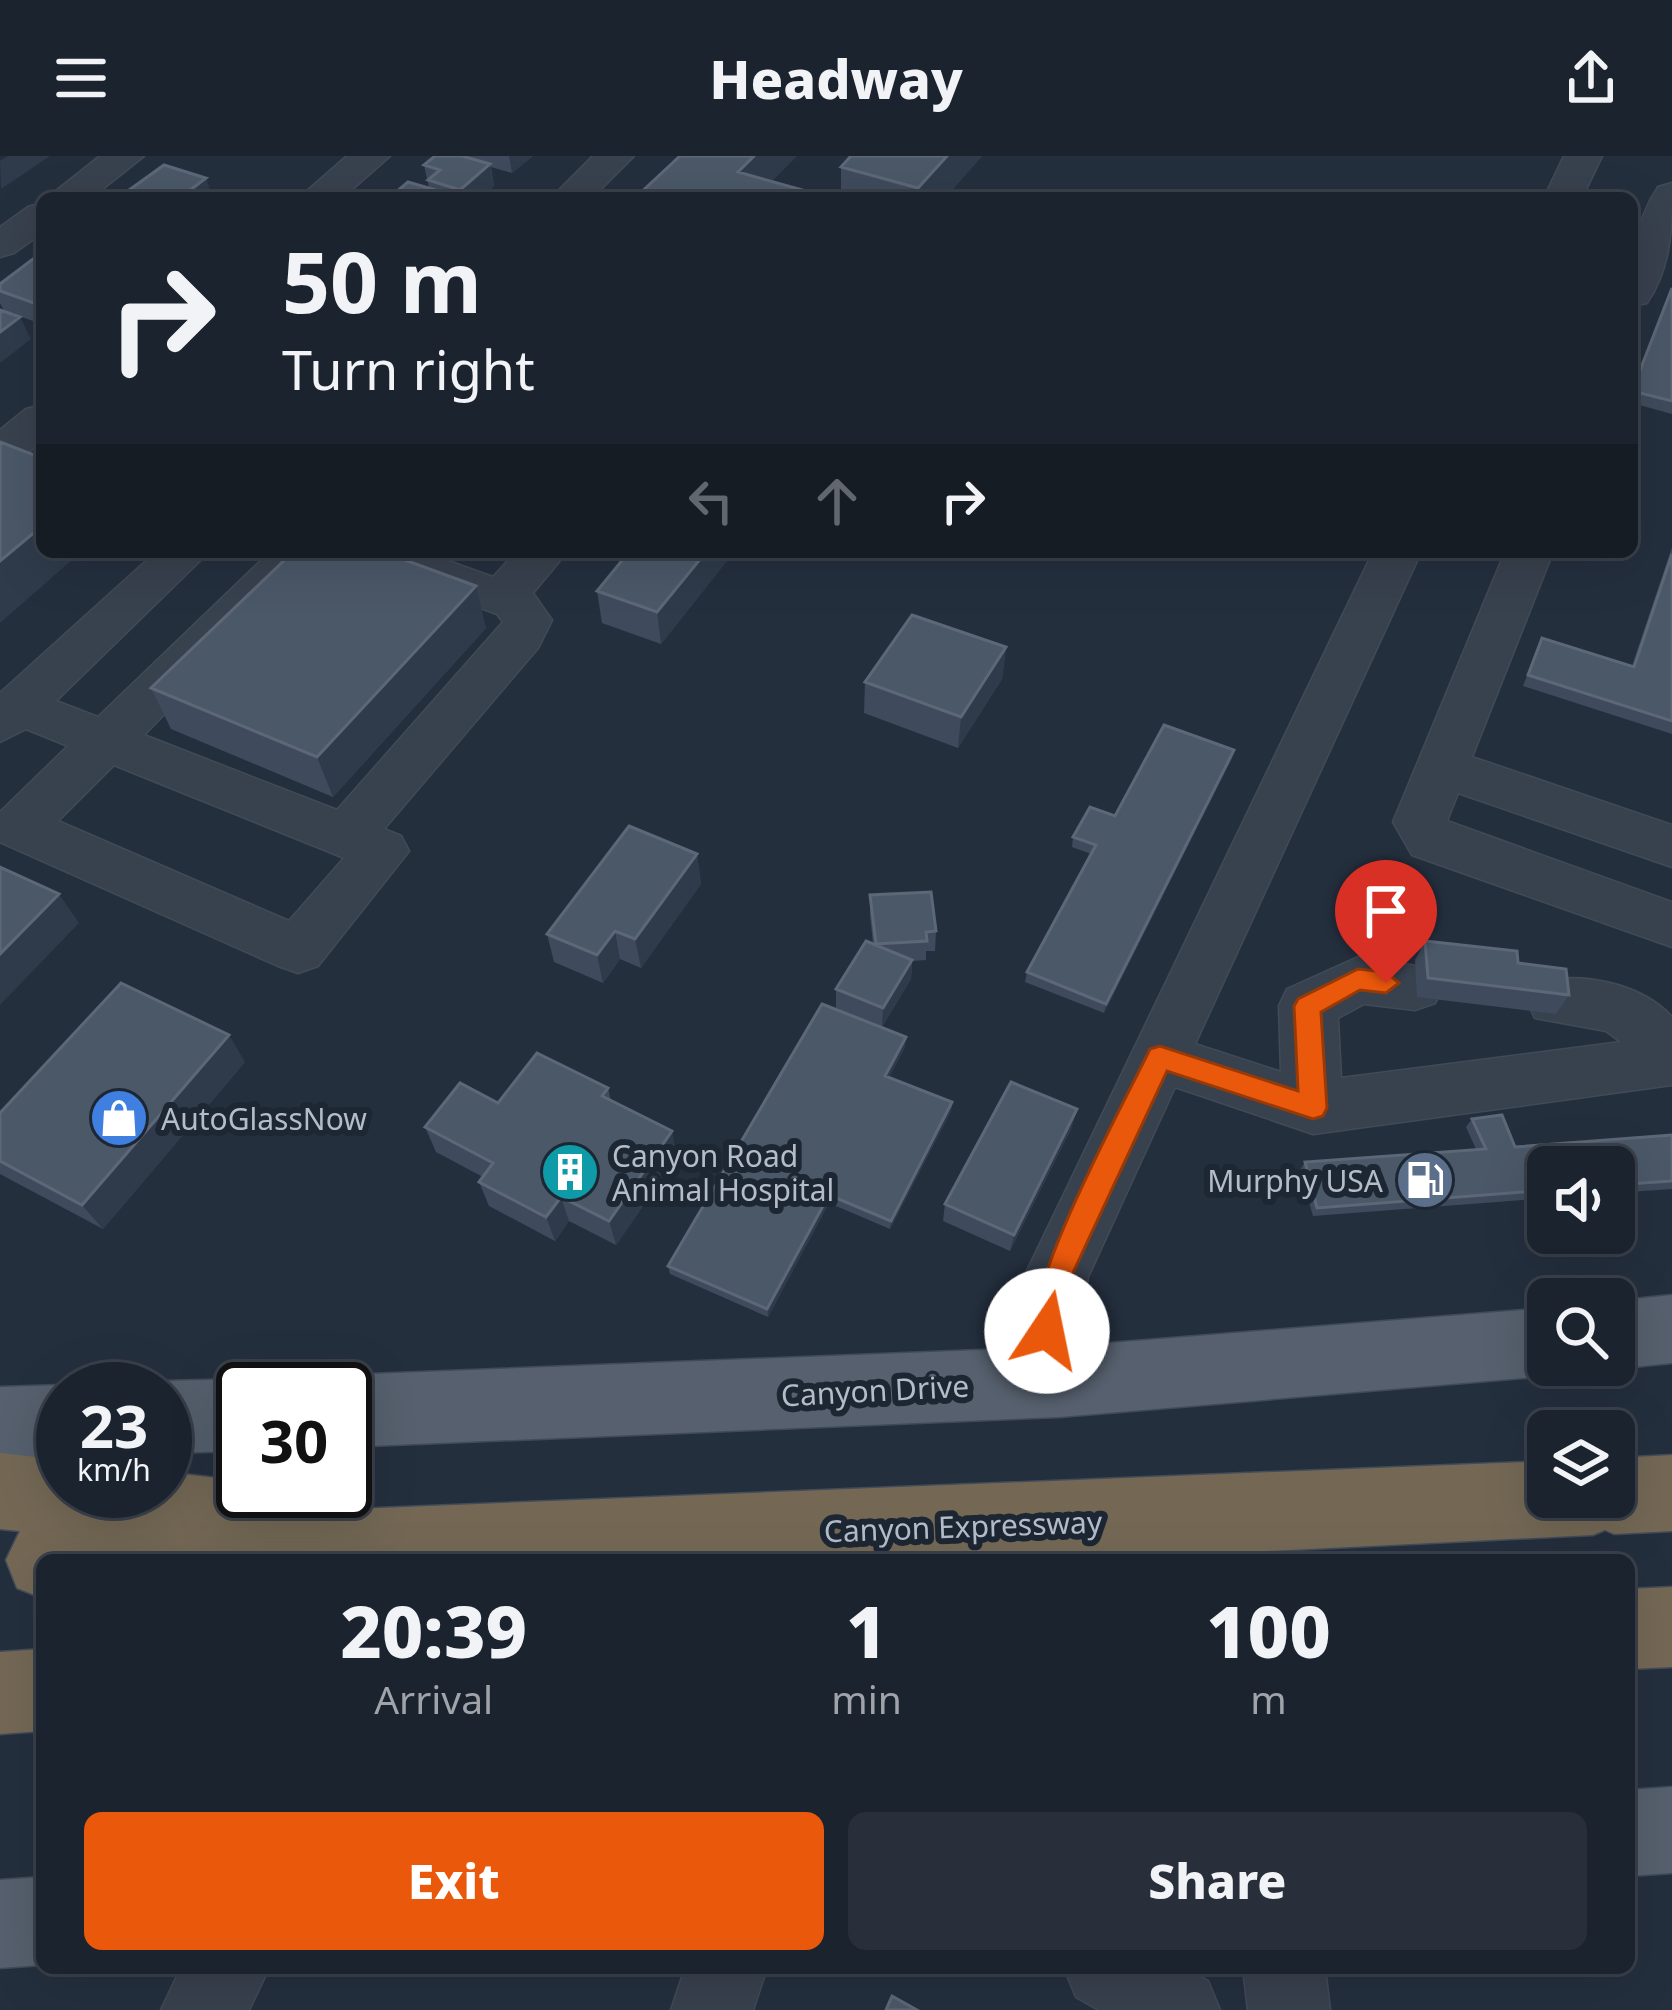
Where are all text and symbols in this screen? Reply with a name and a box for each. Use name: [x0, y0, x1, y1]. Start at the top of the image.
text: Headway: [709, 41, 963, 115]
icon: menu: [48, 45, 114, 111]
icon: share: [1558, 45, 1624, 111]
text: 50 m: [282, 223, 482, 338]
icon: right: [84, 240, 240, 396]
text: Turn right: [282, 332, 535, 406]
icon: left: [678, 468, 744, 534]
icon: ahead: [804, 468, 870, 534]
icon: right: [930, 468, 996, 534]
pin: [1335, 860, 1437, 983]
icon: arrive: [1353, 878, 1419, 944]
shop icon: AutoGlassNow: [88, 1087, 150, 1149]
place label: AutoGlassNow: [161, 1098, 367, 1139]
place label: Canyon Road Animal Hospital: [612, 1135, 834, 1210]
building icon: Canyon Road Animal Hospital: [539, 1141, 601, 1203]
map controls: [1527, 1146, 1635, 1518]
button: sound: [1527, 1146, 1635, 1254]
fuel station icon: Murphy USA: [1394, 1149, 1456, 1211]
place label: Murphy USA: [1207, 1160, 1384, 1201]
position arrow: [984, 1268, 1110, 1394]
button: search: [1527, 1278, 1635, 1386]
speed limit sign: 30: [216, 1362, 372, 1518]
street label: Canyon Drive: [780, 1365, 970, 1415]
text: 23: [80, 1384, 148, 1466]
button: layers: [1527, 1410, 1635, 1518]
text: km/h: [77, 1449, 151, 1490]
street label: Canyon Expressway: [823, 1501, 1103, 1551]
text: 20:39: [340, 1581, 527, 1679]
text: 1: [846, 1581, 887, 1679]
text: 100: [1206, 1581, 1331, 1679]
text: Arrival: [374, 1672, 493, 1725]
text: min: [831, 1672, 902, 1725]
text: m: [1250, 1672, 1287, 1725]
button: Exit: [84, 1812, 824, 1950]
button: Share: [848, 1812, 1587, 1950]

